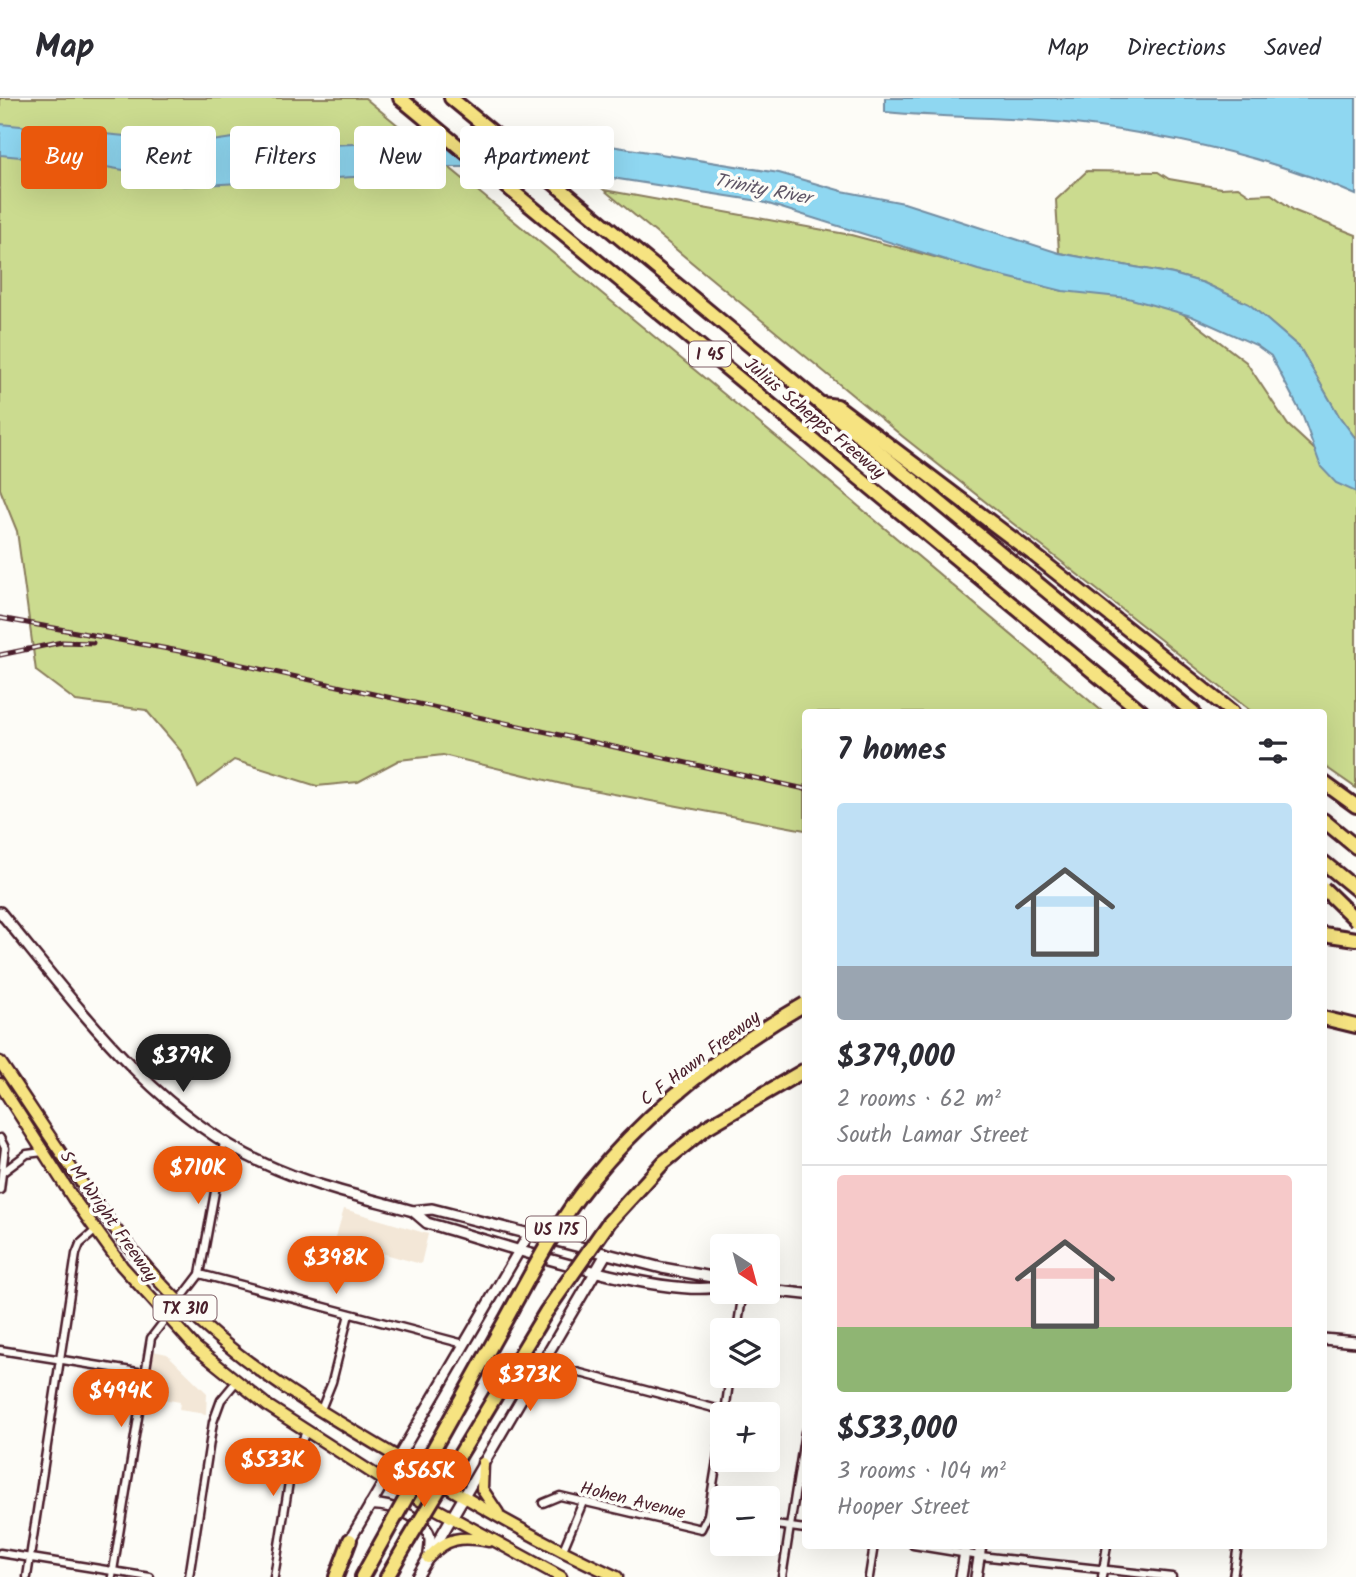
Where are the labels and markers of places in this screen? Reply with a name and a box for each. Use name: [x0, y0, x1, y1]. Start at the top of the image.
pin: $379K: [134, 1034, 232, 1094]
pin: $710K: [149, 1146, 247, 1206]
pin: $398K: [287, 1236, 385, 1296]
pin: $373K: [481, 1354, 579, 1413]
pin: $494K: [72, 1370, 170, 1429]
pin: $533K: [224, 1438, 322, 1498]
pin: $565K: [375, 1450, 473, 1509]

